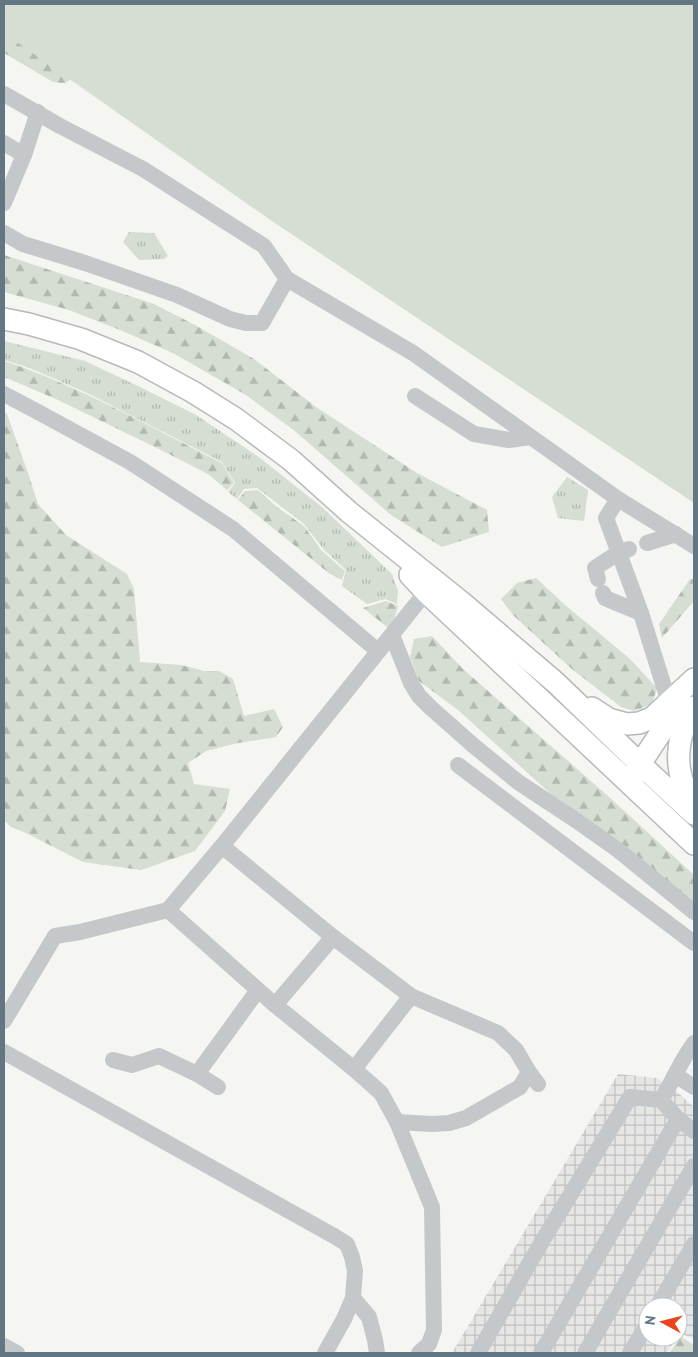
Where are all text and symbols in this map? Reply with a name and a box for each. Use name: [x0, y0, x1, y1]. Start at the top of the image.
north arrow: [638, 1297, 688, 1347]
text: N: [641, 1315, 660, 1326]

